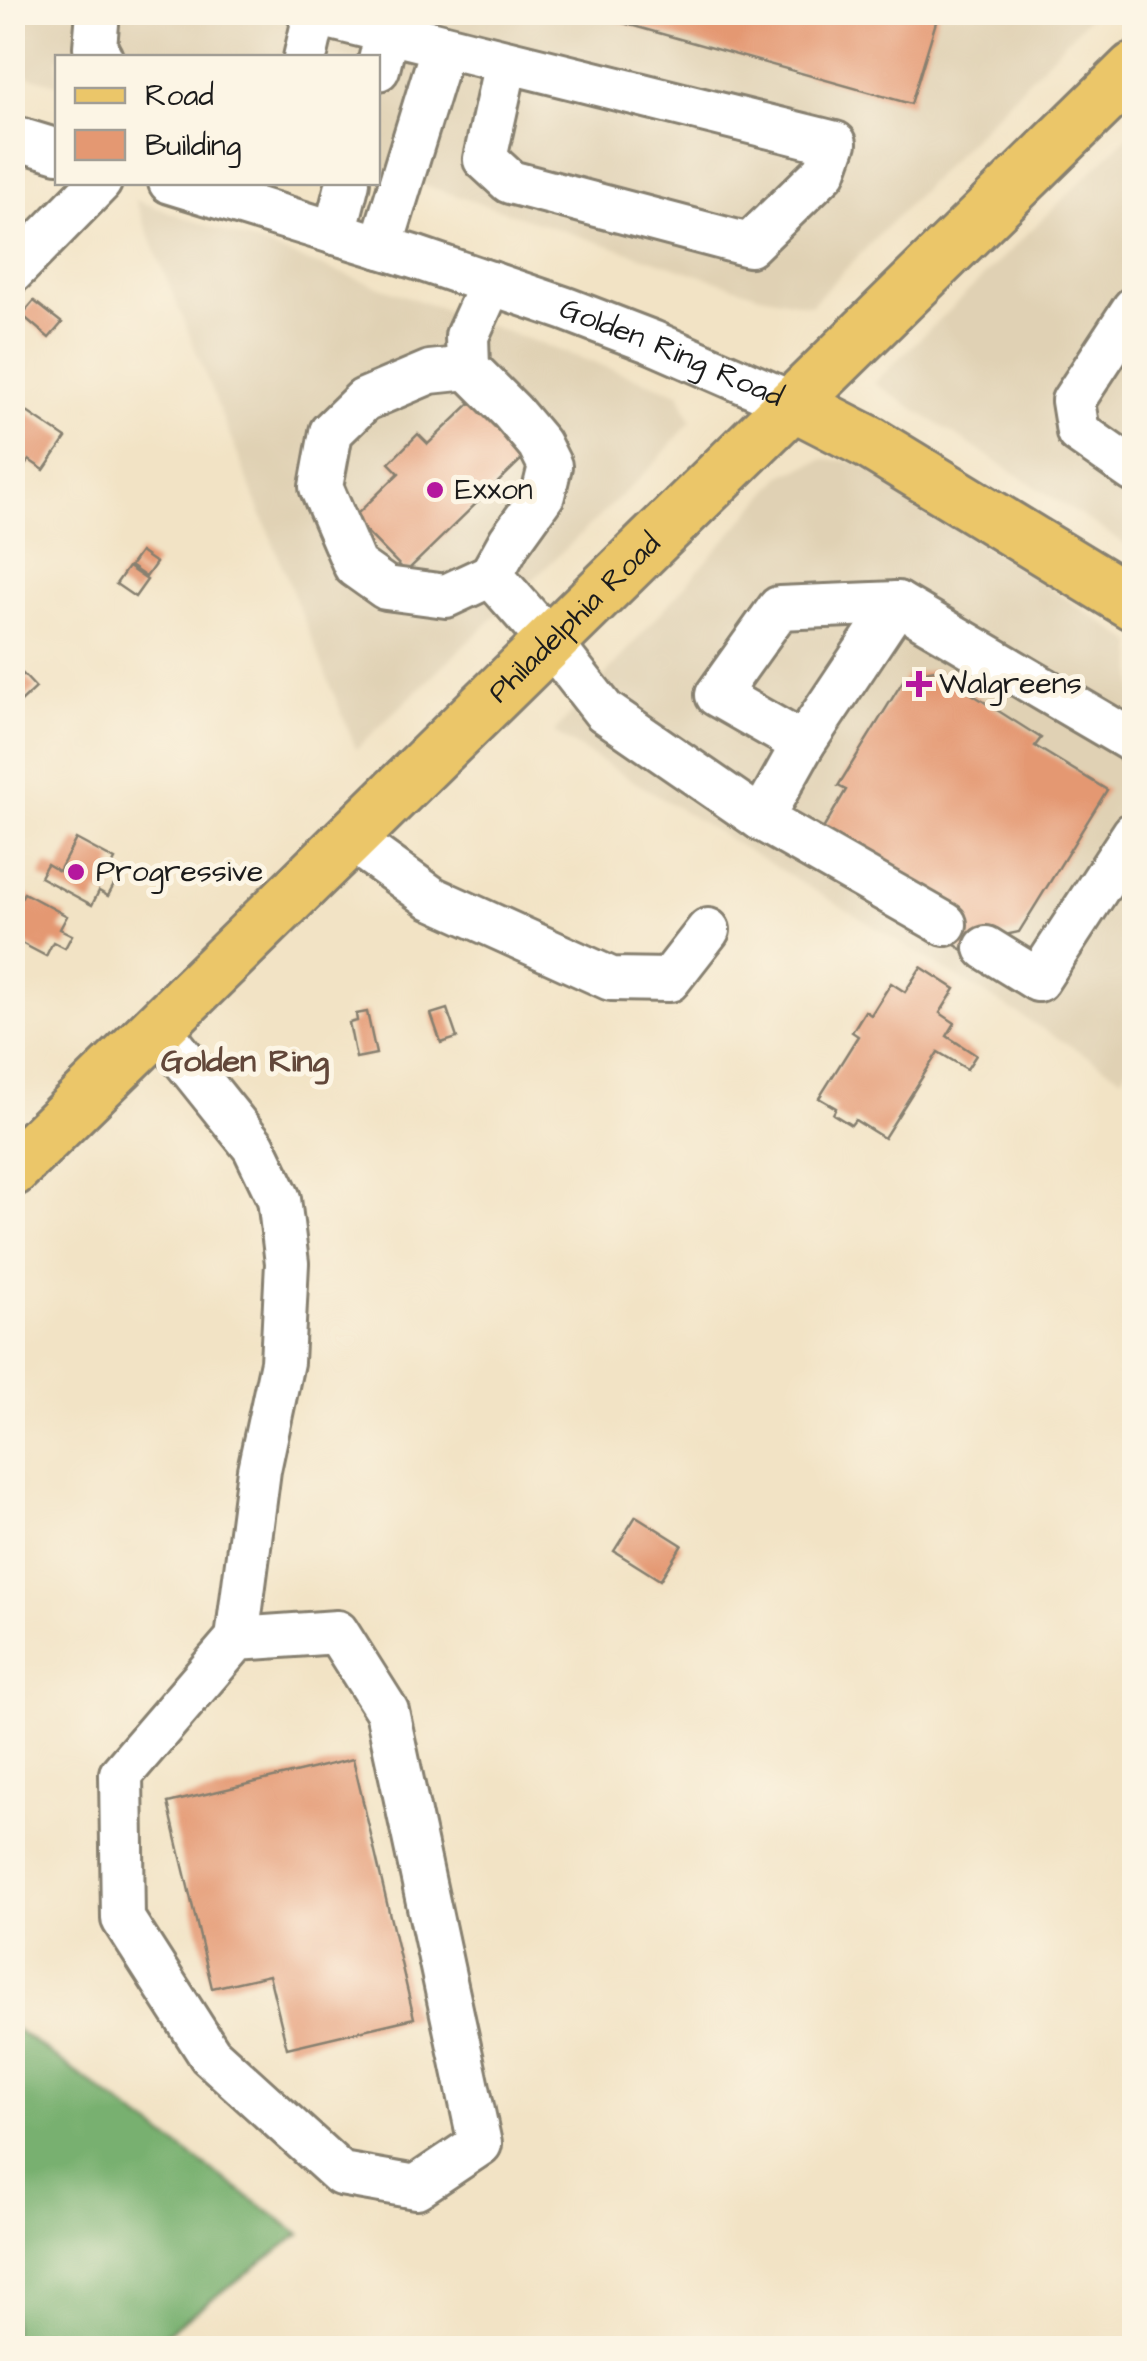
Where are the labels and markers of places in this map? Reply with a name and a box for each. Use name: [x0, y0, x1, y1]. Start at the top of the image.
place label: Exxon: [455, 469, 533, 511]
marker: Exxon: [424, 479, 446, 501]
place label: Walgreens: [939, 663, 1082, 706]
marker: Walgreens: [908, 673, 930, 695]
place label: Progressive: [96, 851, 263, 894]
marker: Progressive: [65, 861, 87, 883]

